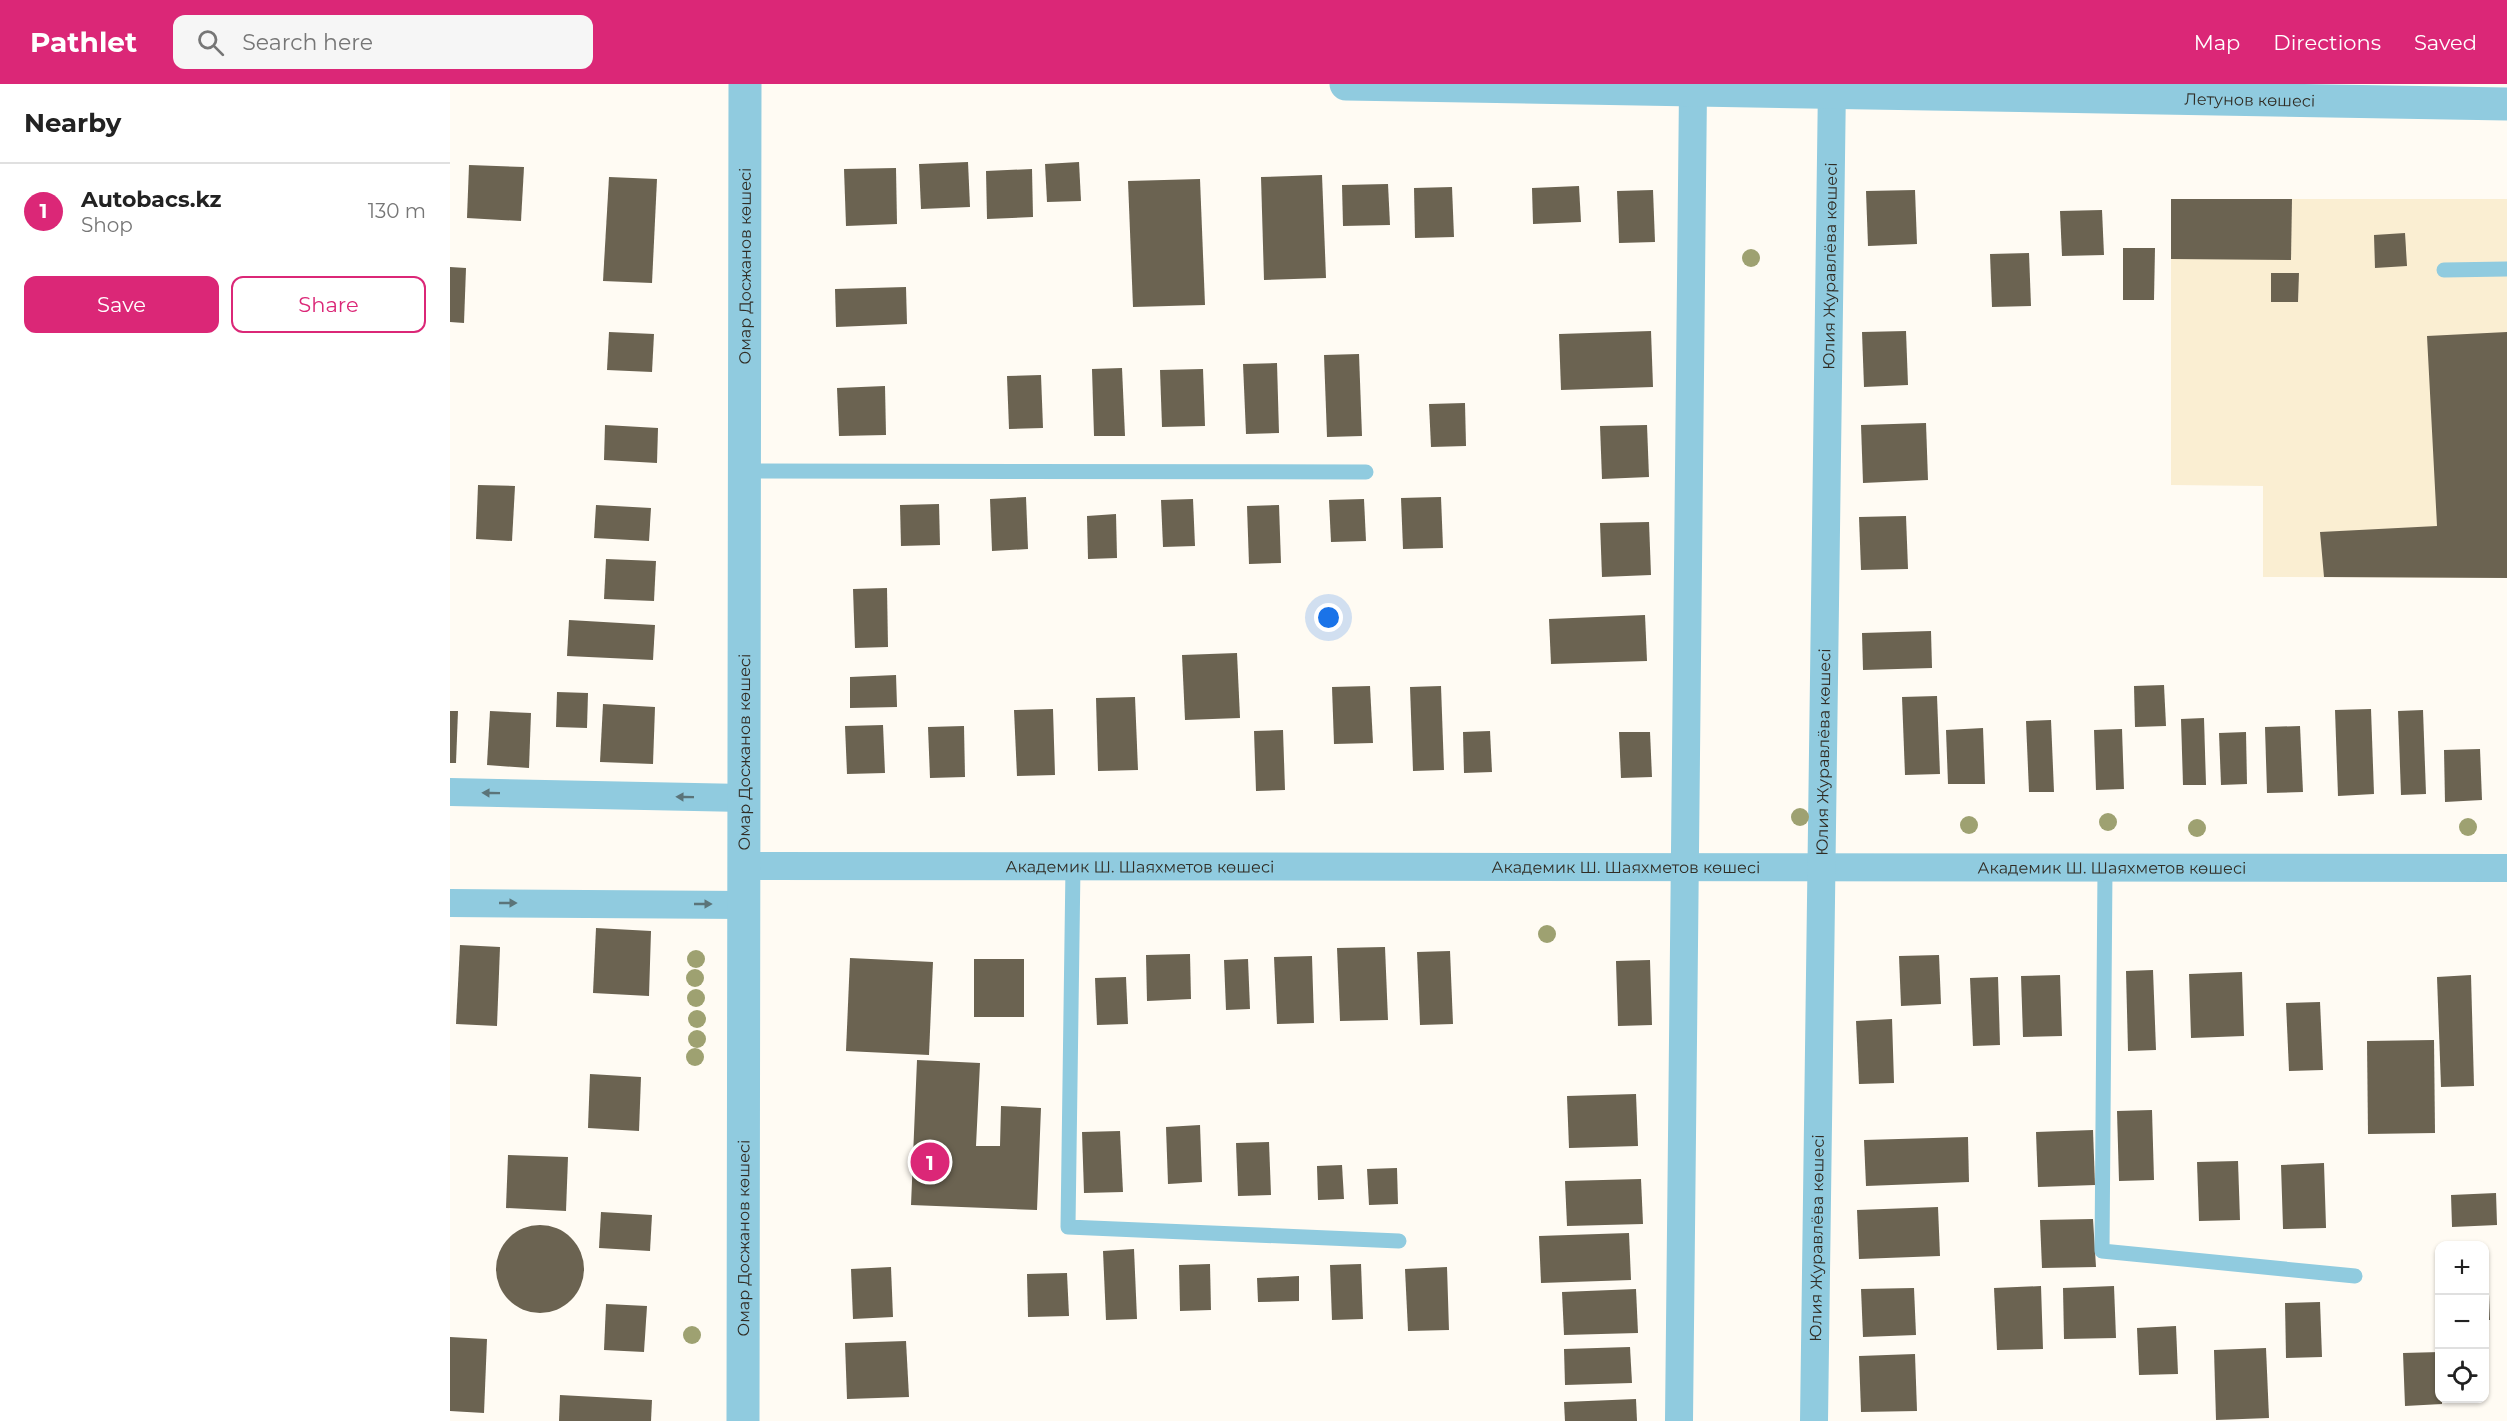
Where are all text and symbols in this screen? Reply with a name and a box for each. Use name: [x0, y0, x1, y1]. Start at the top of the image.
search box: [173, 15, 593, 69]
text: Pathlet: [30, 25, 137, 59]
icon: search: [194, 26, 227, 59]
text: Search here: [242, 29, 373, 56]
text: Map: [2194, 30, 2240, 55]
text: Directions: [2273, 30, 2381, 55]
text: Saved: [2414, 30, 2477, 55]
street label: Летунов көшесі: [2184, 89, 2315, 111]
text: Nearby: [24, 107, 121, 139]
street label: Юлия Журавлёва көшесі: [1819, 162, 1841, 370]
street label: Омар Досжанов көшесі: [736, 168, 755, 364]
text: Autobacs.kz: [81, 186, 222, 213]
text: 1: [40, 199, 47, 223]
text: 130 m: [368, 199, 426, 223]
text: Shop: [81, 213, 133, 237]
button: Save: [24, 276, 219, 333]
button: Share: [231, 276, 426, 333]
your location: [1314, 603, 1343, 632]
street label: Юлия Журавлёва көшесі: [1813, 648, 1834, 856]
street label: Омар Досжанов көшесі: [735, 654, 754, 850]
one-way arrow: [481, 789, 500, 798]
one-way arrow: [676, 792, 695, 802]
street label: Академик Ш. Шаяхметов көшесі: [1006, 857, 1274, 877]
street label: Академик Ш. Шаяхметов көшесі: [1492, 858, 1760, 877]
street label: Академик Ш. Шаяхметов көшесі: [1978, 858, 2246, 878]
one-way arrow: [499, 898, 518, 908]
one-way arrow: [694, 899, 713, 909]
street label: Юлия Журавлёва көшесі: [1806, 1134, 1828, 1342]
street label: Омар Досжанов көшесі: [734, 1140, 753, 1336]
pin: 1: [910, 1140, 950, 1184]
map controls: [2435, 1241, 2489, 1403]
button: +: [2435, 1241, 2489, 1295]
button: −: [2435, 1295, 2489, 1349]
button: locate: [2435, 1349, 2489, 1403]

